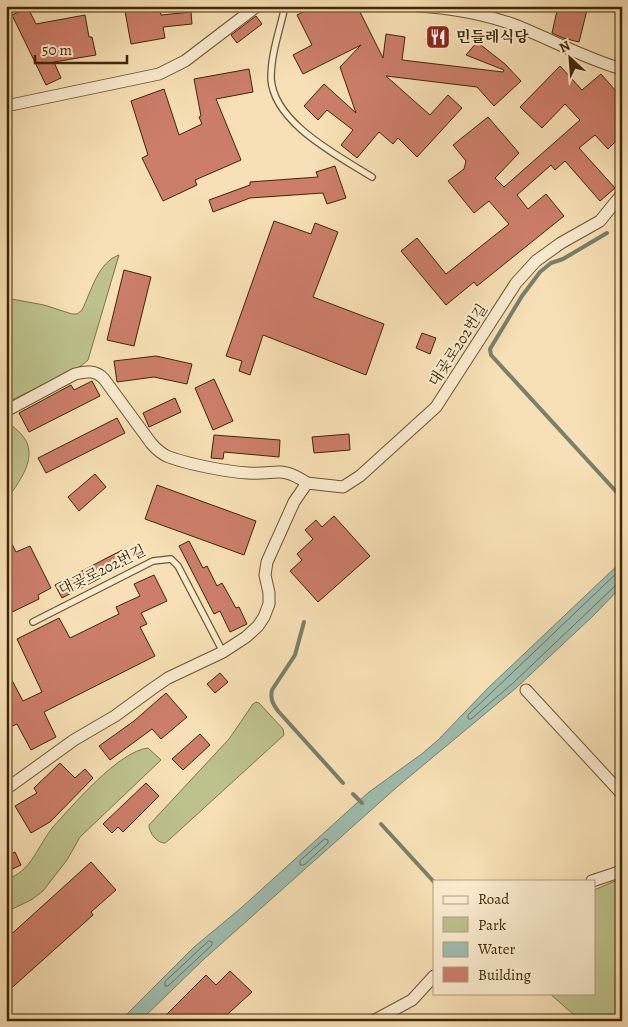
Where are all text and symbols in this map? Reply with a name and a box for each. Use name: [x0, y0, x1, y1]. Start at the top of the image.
restaurant icon: 민들레식당: [425, 24, 451, 50]
place label: 민들레식당: [456, 27, 529, 47]
scale bar: [35, 32, 128, 64]
north arrow: [546, 32, 596, 82]
text: N: [556, 36, 573, 58]
text: 50 m: [42, 40, 72, 60]
street label: 대곶로202번길: [424, 300, 492, 390]
street label: 대곶로202번길: [55, 540, 149, 600]
legend: [433, 880, 596, 994]
text: Road: [478, 889, 510, 909]
text: Park: [478, 915, 507, 935]
text: Water: [477, 939, 515, 959]
text: Building: [478, 965, 531, 985]

